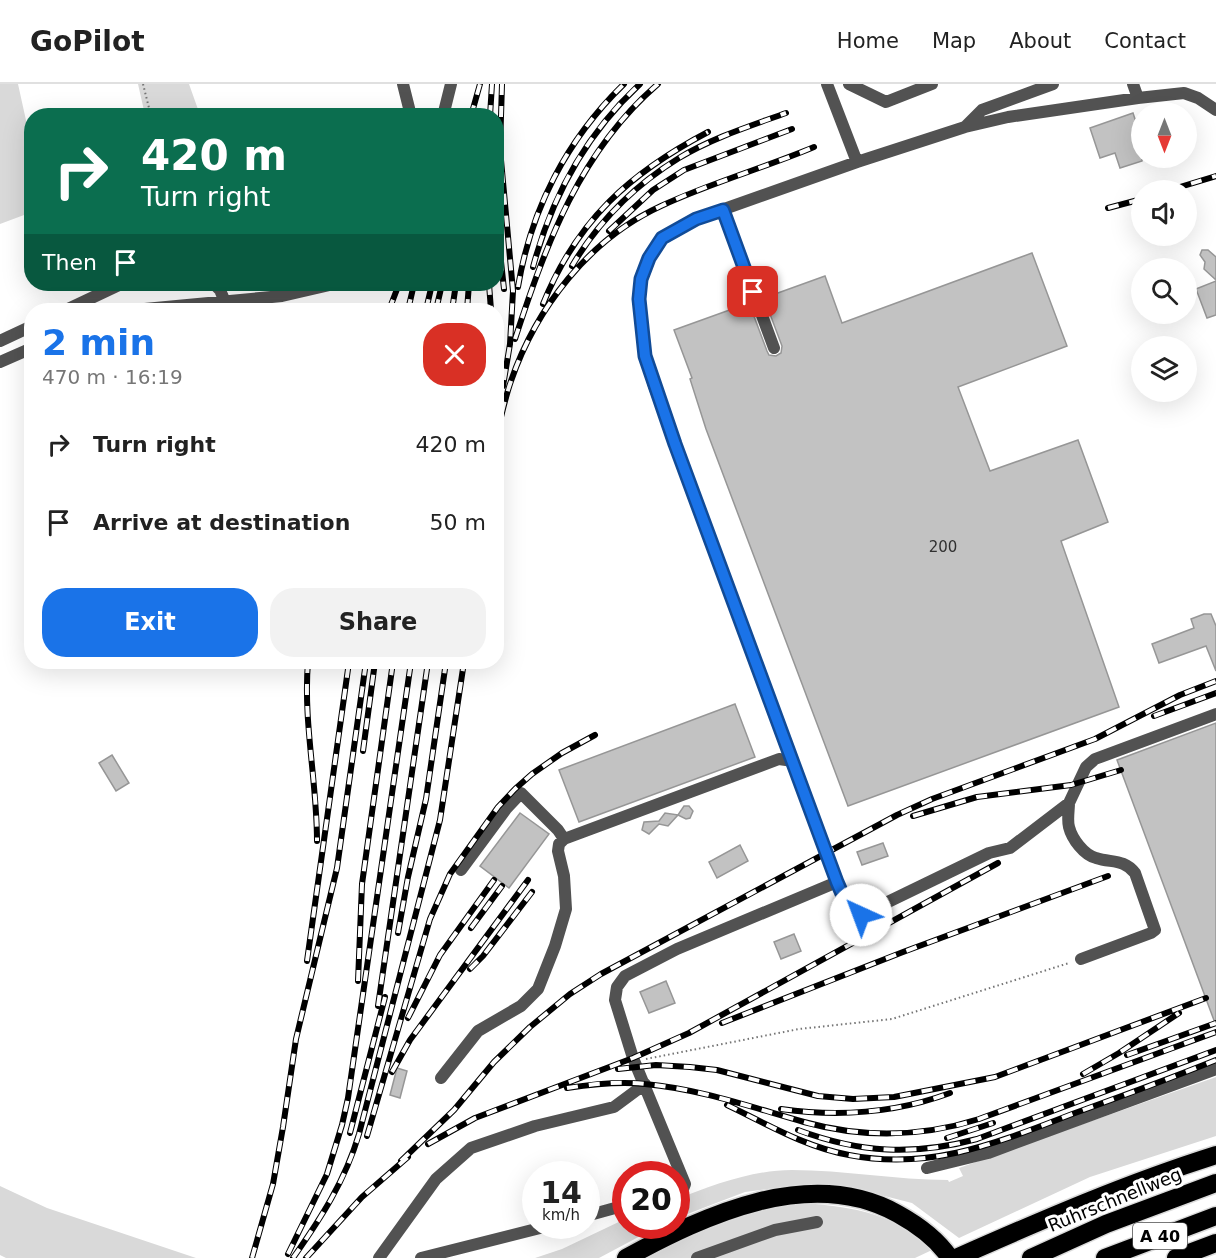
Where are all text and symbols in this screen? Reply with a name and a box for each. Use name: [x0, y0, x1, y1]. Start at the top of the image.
text: GoPilot: [30, 25, 145, 58]
text: Home: [837, 29, 899, 53]
text: Map: [932, 29, 976, 53]
text: About: [1009, 29, 1071, 53]
text: Contact: [1104, 29, 1186, 53]
north arrow: [1131, 102, 1197, 168]
map controls: [1131, 102, 1197, 402]
text: 420 m: [141, 131, 287, 180]
icon: right: [42, 132, 120, 210]
button: sound: [1131, 180, 1197, 246]
text: Turn right: [141, 181, 270, 212]
icon: arrive: [109, 246, 142, 279]
text: Then: [42, 250, 97, 275]
button: search: [1131, 258, 1197, 324]
pin: [727, 266, 778, 317]
icon: arrive: [736, 275, 769, 308]
text: 2 min: [42, 322, 155, 363]
button: close: [423, 323, 486, 386]
button: layers: [1131, 336, 1197, 402]
text: 470 m · 16:19: [42, 365, 183, 389]
icon: right: [42, 428, 75, 461]
text: Turn right: [93, 432, 216, 457]
text: 420 m: [416, 432, 486, 457]
icon: arrive: [42, 506, 75, 539]
text: Arrive at destination: [93, 510, 350, 535]
text: 50 m: [430, 510, 486, 535]
house number: 200: [929, 538, 957, 556]
button: Exit: [42, 588, 258, 657]
button: Share: [270, 588, 486, 657]
position arrow: [829, 883, 893, 947]
speed limit sign: 20: [612, 1161, 690, 1239]
street label: Ruhrschnellweg: [1045, 1163, 1185, 1236]
text: 14: [540, 1175, 582, 1210]
text: km/h: [542, 1206, 580, 1224]
road number: A 40: [1133, 1223, 1187, 1249]

